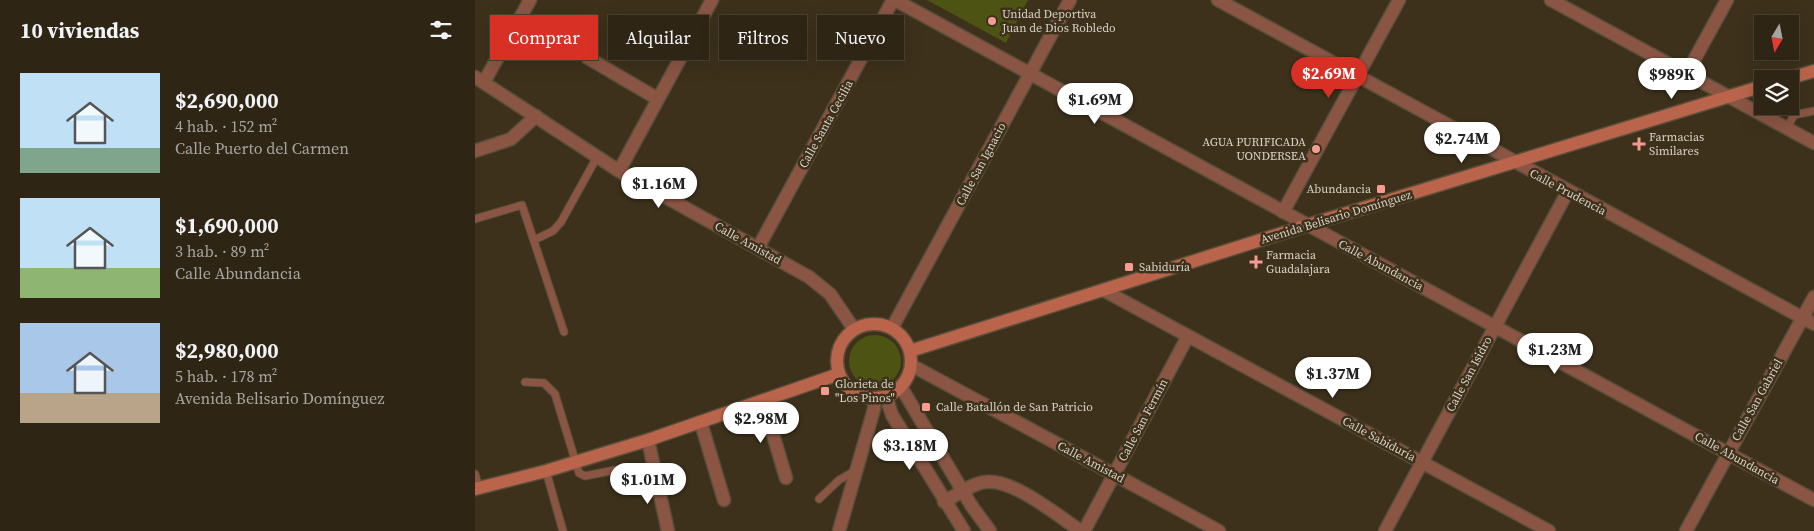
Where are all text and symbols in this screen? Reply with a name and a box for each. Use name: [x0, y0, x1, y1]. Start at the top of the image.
place label: Unidad Deportiva Juan de Dios Robledo: [1001, 6, 1116, 36]
chip: Comprar: [490, 15, 598, 60]
chip: Alquilar: [608, 15, 709, 60]
chip: Filtros: [719, 15, 807, 60]
chip: Nuevo: [817, 15, 904, 60]
marker: Unidad Deportiva Juan de Dios Robledo: [986, 15, 998, 27]
north arrow: [1754, 15, 1799, 60]
map controls: [1754, 15, 1799, 115]
text: 10 viviendas: [20, 16, 139, 45]
icon: filters: [427, 16, 455, 44]
pin: $2.69M: [1288, 56, 1370, 99]
pin: $989K: [1637, 58, 1707, 100]
text: $2.69M: [1302, 62, 1356, 84]
text: $989K: [1649, 63, 1695, 85]
button: layers: [1754, 70, 1799, 115]
street label: Calle Santa Cecilia: [795, 76, 857, 171]
pin: $1.69M: [1054, 82, 1136, 125]
text: $2,690,000: [175, 86, 279, 115]
text: $1.69M: [1068, 88, 1122, 110]
icon: home: [60, 93, 120, 153]
text: 4 hab. · 152 m²: [175, 115, 277, 137]
street label: Calle San Ignacio: [952, 119, 1010, 208]
pin: $2.74M: [1421, 121, 1503, 164]
text: $2.74M: [1435, 127, 1489, 149]
place label: Farmacias Similares: [1649, 129, 1704, 159]
place label: AGUA PURIFICADA UONDERSEA: [1202, 134, 1306, 164]
text: Calle Puerto del Carmen: [175, 137, 349, 159]
marker: Farmacias Similares: [1633, 138, 1645, 150]
marker: AGUA PURIFICADA UONDERSEA: [1310, 143, 1322, 155]
street label: Calle Prudencia: [1527, 165, 1610, 219]
pin: $1.16M: [618, 166, 700, 209]
text: $1.16M: [632, 172, 686, 194]
place label: Abundancia: [1306, 181, 1372, 197]
marker: Abundancia: [1375, 183, 1387, 195]
street label: Avenida Belisario Domínguez: [1259, 186, 1414, 248]
text: $1,690,000: [175, 211, 279, 240]
icon: home: [60, 218, 120, 278]
street label: Calle Amistad: [712, 218, 784, 268]
street label: Calle Abundancia: [1336, 236, 1427, 295]
text: 3 hab. · 89 m²: [175, 240, 269, 262]
place label: Farmacia Guadalajara: [1266, 247, 1331, 277]
marker: Farmacia Guadalajara: [1250, 256, 1262, 268]
place label: Sabiduría: [1139, 259, 1191, 275]
marker: Sabiduría: [1123, 261, 1135, 273]
text: Calle Abundancia: [175, 262, 301, 284]
pin: $1.23M: [1514, 332, 1596, 375]
street label: Calle San Isidro: [1442, 333, 1496, 415]
text: $2,980,000: [175, 336, 279, 365]
text: $1.23M: [1528, 338, 1582, 360]
icon: home: [60, 343, 120, 403]
pin: $1.37M: [1292, 356, 1374, 399]
street label: Calle San Gabriel: [1728, 356, 1786, 444]
text: $1.37M: [1306, 362, 1360, 384]
text: 5 hab. · 178 m²: [175, 365, 277, 387]
place label: Glorieta de "Los Pinos": [835, 376, 895, 406]
street label: Calle San Fermín: [1114, 376, 1172, 464]
marker: Glorieta de "Los Pinos": [819, 385, 831, 397]
text: Avenida Belisario Domínguez: [175, 387, 384, 409]
place label: Calle Batallón de San Patricio: [936, 399, 1093, 415]
marker: Calle Batallón de San Patricio: [920, 401, 932, 413]
pin: $2.98M: [720, 402, 802, 444]
text: $2.98M: [734, 407, 788, 429]
street label: Calle Sabiduría: [1340, 413, 1419, 465]
pin: $3.18M: [869, 428, 951, 471]
street label: Calle Abundancia: [1692, 428, 1783, 488]
text: $3.18M: [883, 434, 937, 456]
street label: Calle Amistad: [1055, 438, 1128, 487]
pin: $1.01M: [607, 462, 689, 505]
text: $1.01M: [621, 468, 675, 490]

